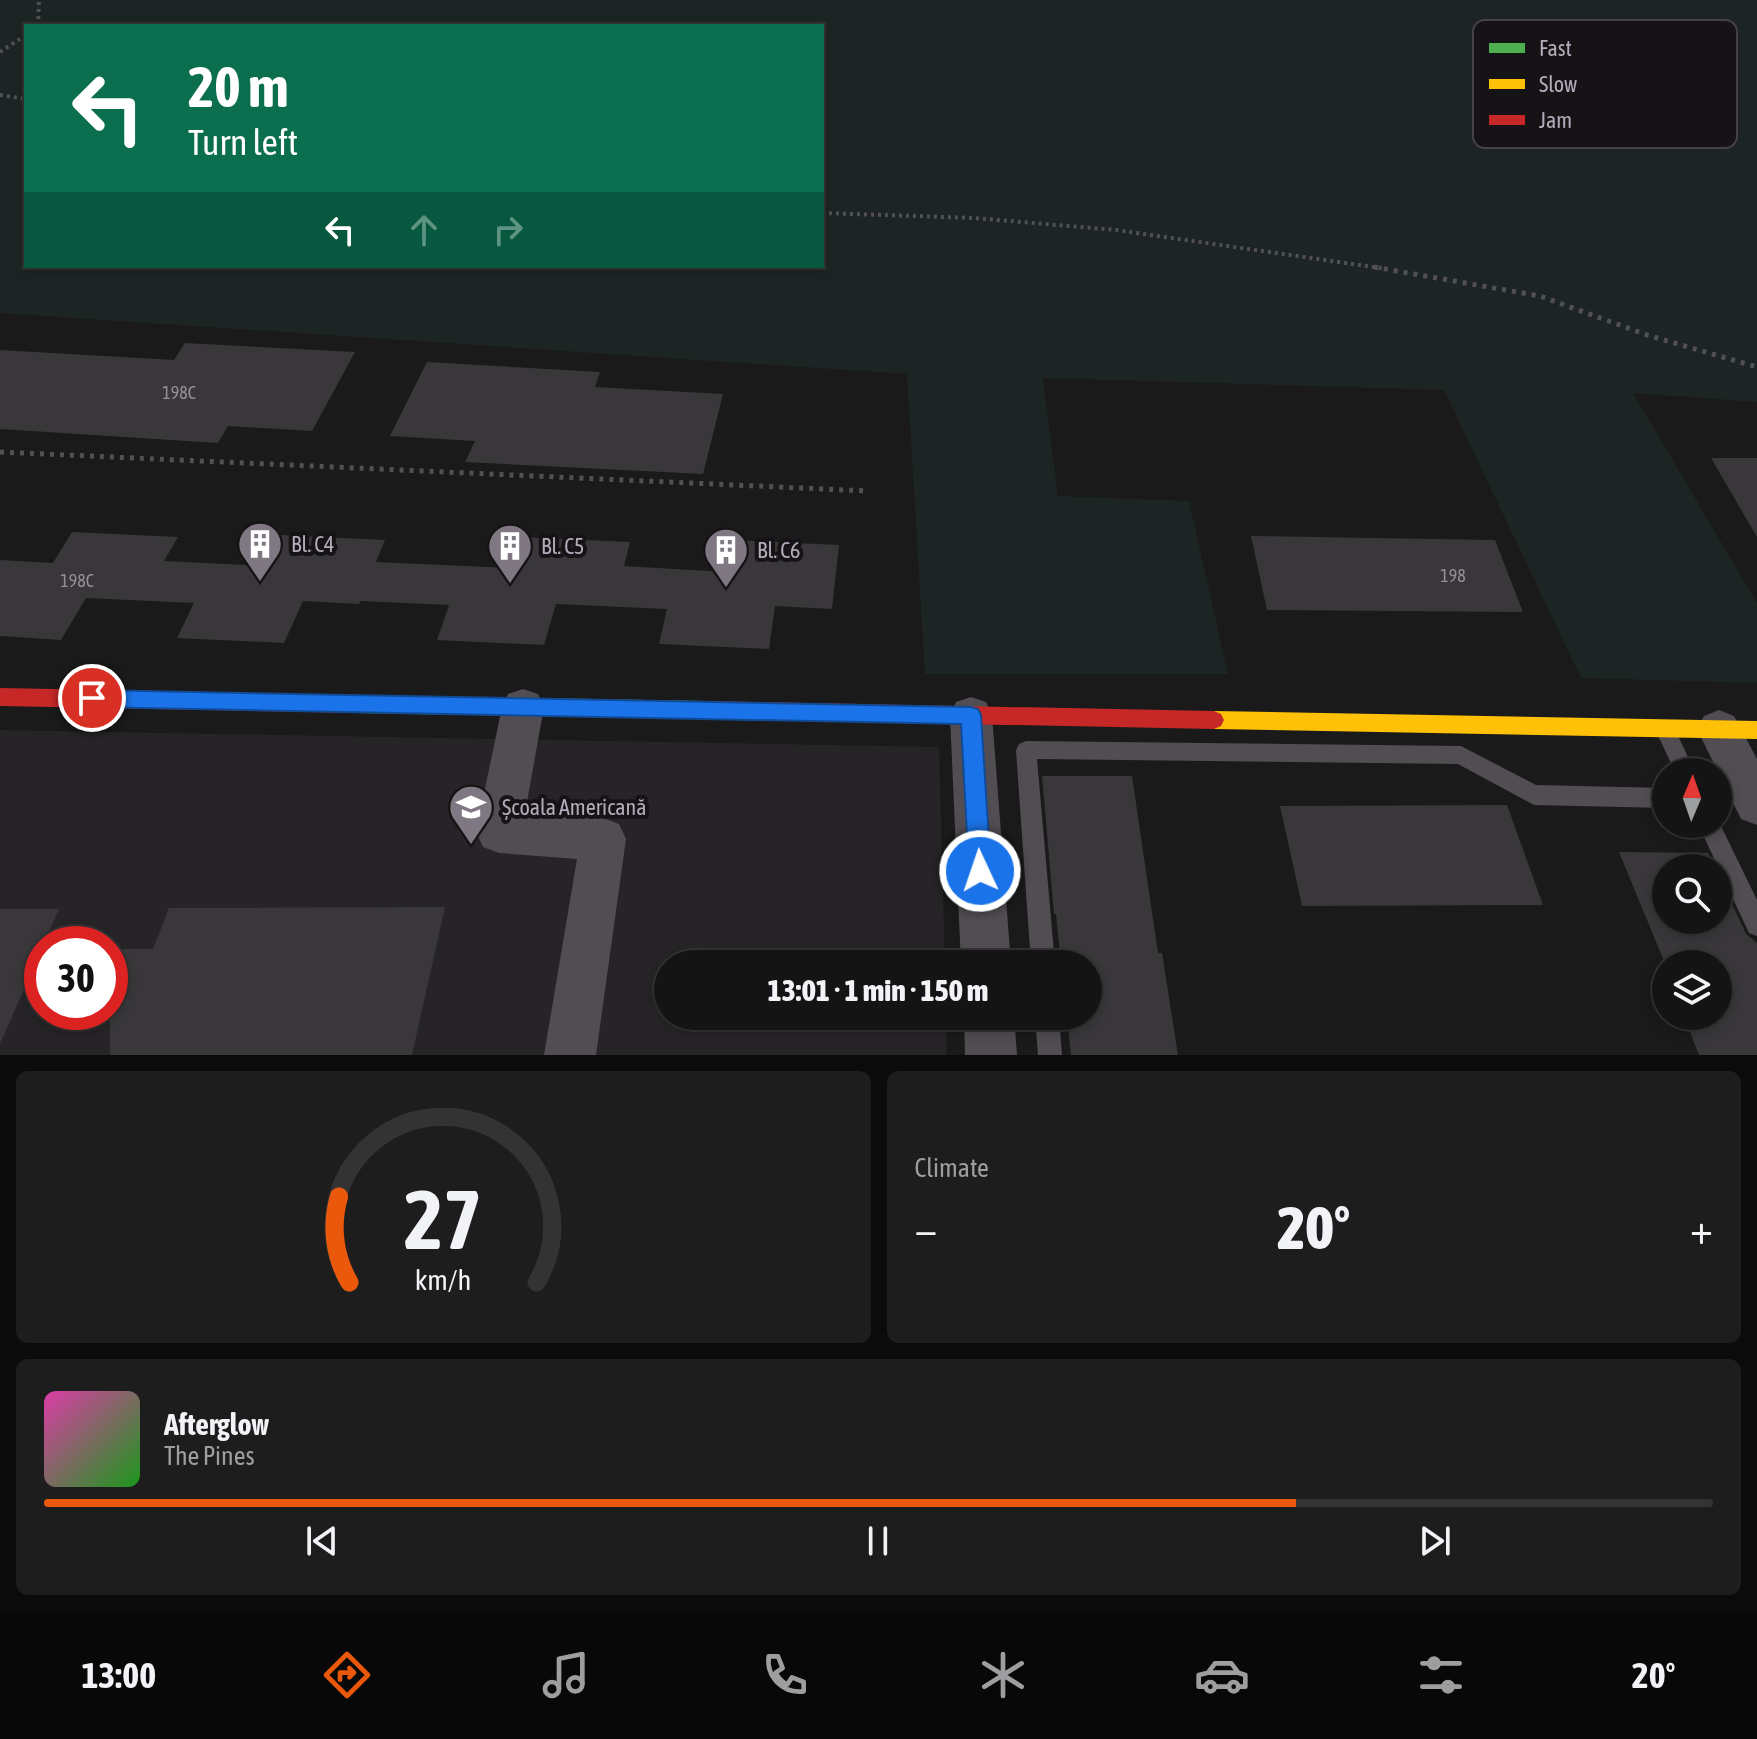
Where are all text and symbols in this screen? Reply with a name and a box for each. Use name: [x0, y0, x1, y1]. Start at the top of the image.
legend: [1473, 20, 1737, 148]
text: Fast: [1539, 35, 1572, 61]
text: 20 m: [188, 55, 289, 119]
icon: left: [56, 56, 160, 160]
text: Slow: [1539, 71, 1577, 97]
text: Jam: [1539, 107, 1572, 133]
text: Turn left: [188, 121, 298, 163]
icon: left: [318, 208, 362, 252]
icon: ahead: [402, 208, 446, 252]
icon: right: [486, 208, 530, 252]
house number: 198C: [162, 382, 196, 403]
building icon: Bl. C4: [236, 520, 284, 583]
building icon: Bl. C5: [486, 522, 534, 585]
building icon: Bl. C6: [702, 526, 750, 589]
place label: Bl. C4: [291, 531, 334, 557]
place label: Bl. C5: [541, 533, 584, 559]
place label: Bl. C6: [757, 537, 800, 563]
house number: 198: [1440, 565, 1466, 586]
house number: 198C: [60, 570, 94, 591]
pin: [58, 664, 126, 732]
icon: arrive: [70, 676, 114, 720]
north arrow: [1652, 758, 1732, 838]
map controls: [1652, 758, 1732, 1030]
school or university icon: Școala Americană: [447, 783, 495, 846]
place label: Școala Americană: [502, 794, 646, 820]
position arrow: [938, 829, 1022, 913]
button: search: [1652, 854, 1732, 934]
speed limit sign: 30: [24, 926, 128, 1030]
button: layers: [1652, 950, 1732, 1030]
text: 13:01 · 1 min · 150 m: [768, 973, 988, 1007]
text: Climate: [915, 1153, 989, 1183]
text: 27: [404, 1171, 482, 1267]
text: 20°: [1277, 1193, 1350, 1262]
text: −: [915, 1203, 937, 1253]
text: +: [1690, 1203, 1713, 1253]
text: km/h: [415, 1263, 472, 1296]
text: Afterglow: [164, 1407, 269, 1441]
text: The Pines: [164, 1441, 255, 1471]
icon: previous: [300, 1519, 344, 1563]
icon: pause: [856, 1519, 900, 1563]
icon: next: [1413, 1519, 1457, 1563]
icon: directions: [319, 1647, 375, 1703]
icon: music: [538, 1647, 594, 1703]
icon: phone: [757, 1647, 813, 1703]
icon: climate: [975, 1647, 1031, 1703]
icon: car: [1194, 1647, 1250, 1703]
icon: filters: [1413, 1647, 1469, 1703]
text: 13:00: [81, 1654, 156, 1696]
text: 20°: [1632, 1654, 1676, 1696]

